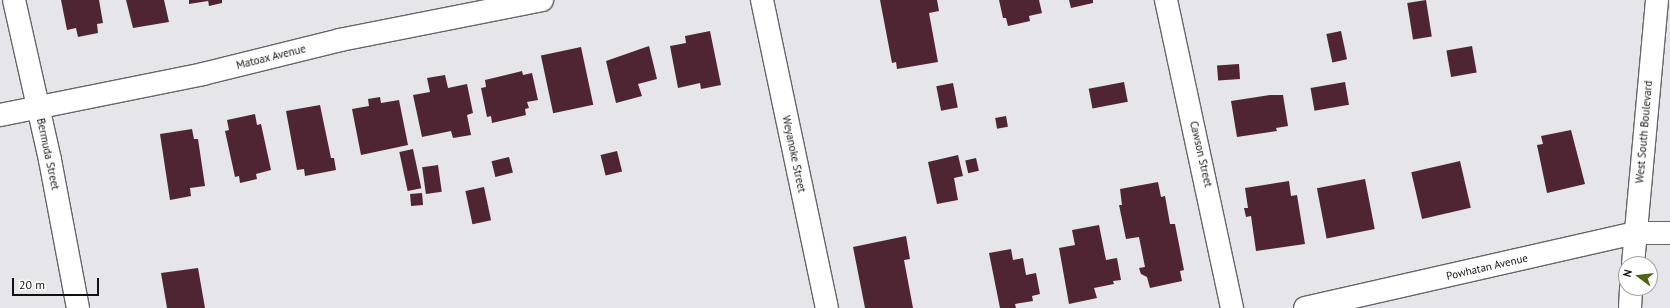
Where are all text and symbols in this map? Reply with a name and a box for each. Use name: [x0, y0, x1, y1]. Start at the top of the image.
street label: Matoax Avenue: [234, 42, 308, 72]
street label: West South Boulevard: [1633, 80, 1655, 184]
street label: Weyanoke Street: [779, 114, 809, 194]
street label: Bermuda Street: [34, 117, 62, 191]
street label: Cawson Street: [1187, 120, 1215, 188]
street label: Powhatan Avenue: [1445, 251, 1529, 283]
north arrow: [1618, 256, 1658, 296]
text: N: [1620, 268, 1635, 278]
scale bar: [14, 270, 101, 296]
text: 20 m: [19, 277, 45, 292]

